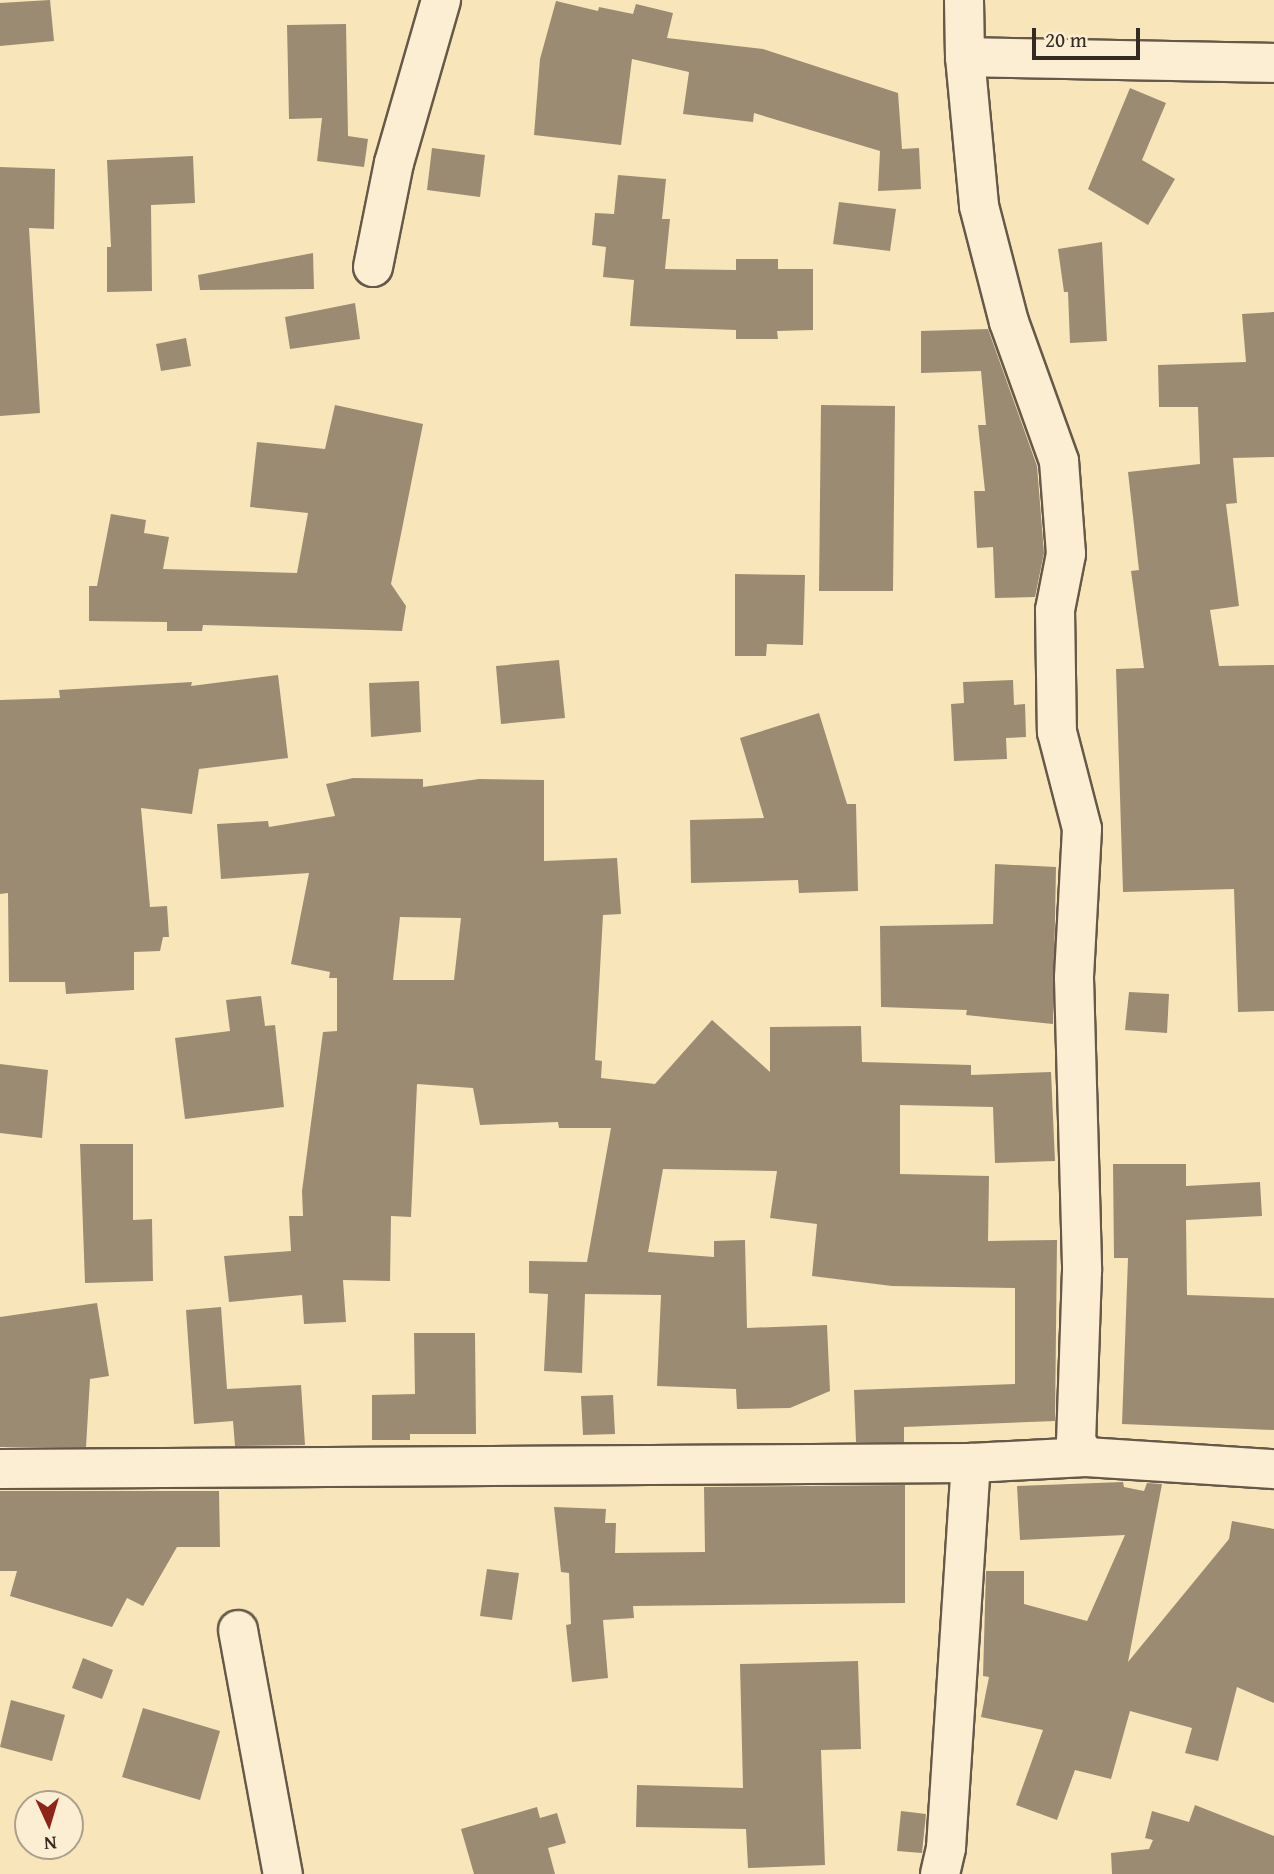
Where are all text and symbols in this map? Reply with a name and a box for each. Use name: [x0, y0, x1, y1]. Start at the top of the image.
scale bar: [1036, 14, 1144, 58]
text: 20 m: [1045, 24, 1087, 55]
north arrow: [14, 1790, 84, 1860]
text: N: [43, 1830, 58, 1858]

